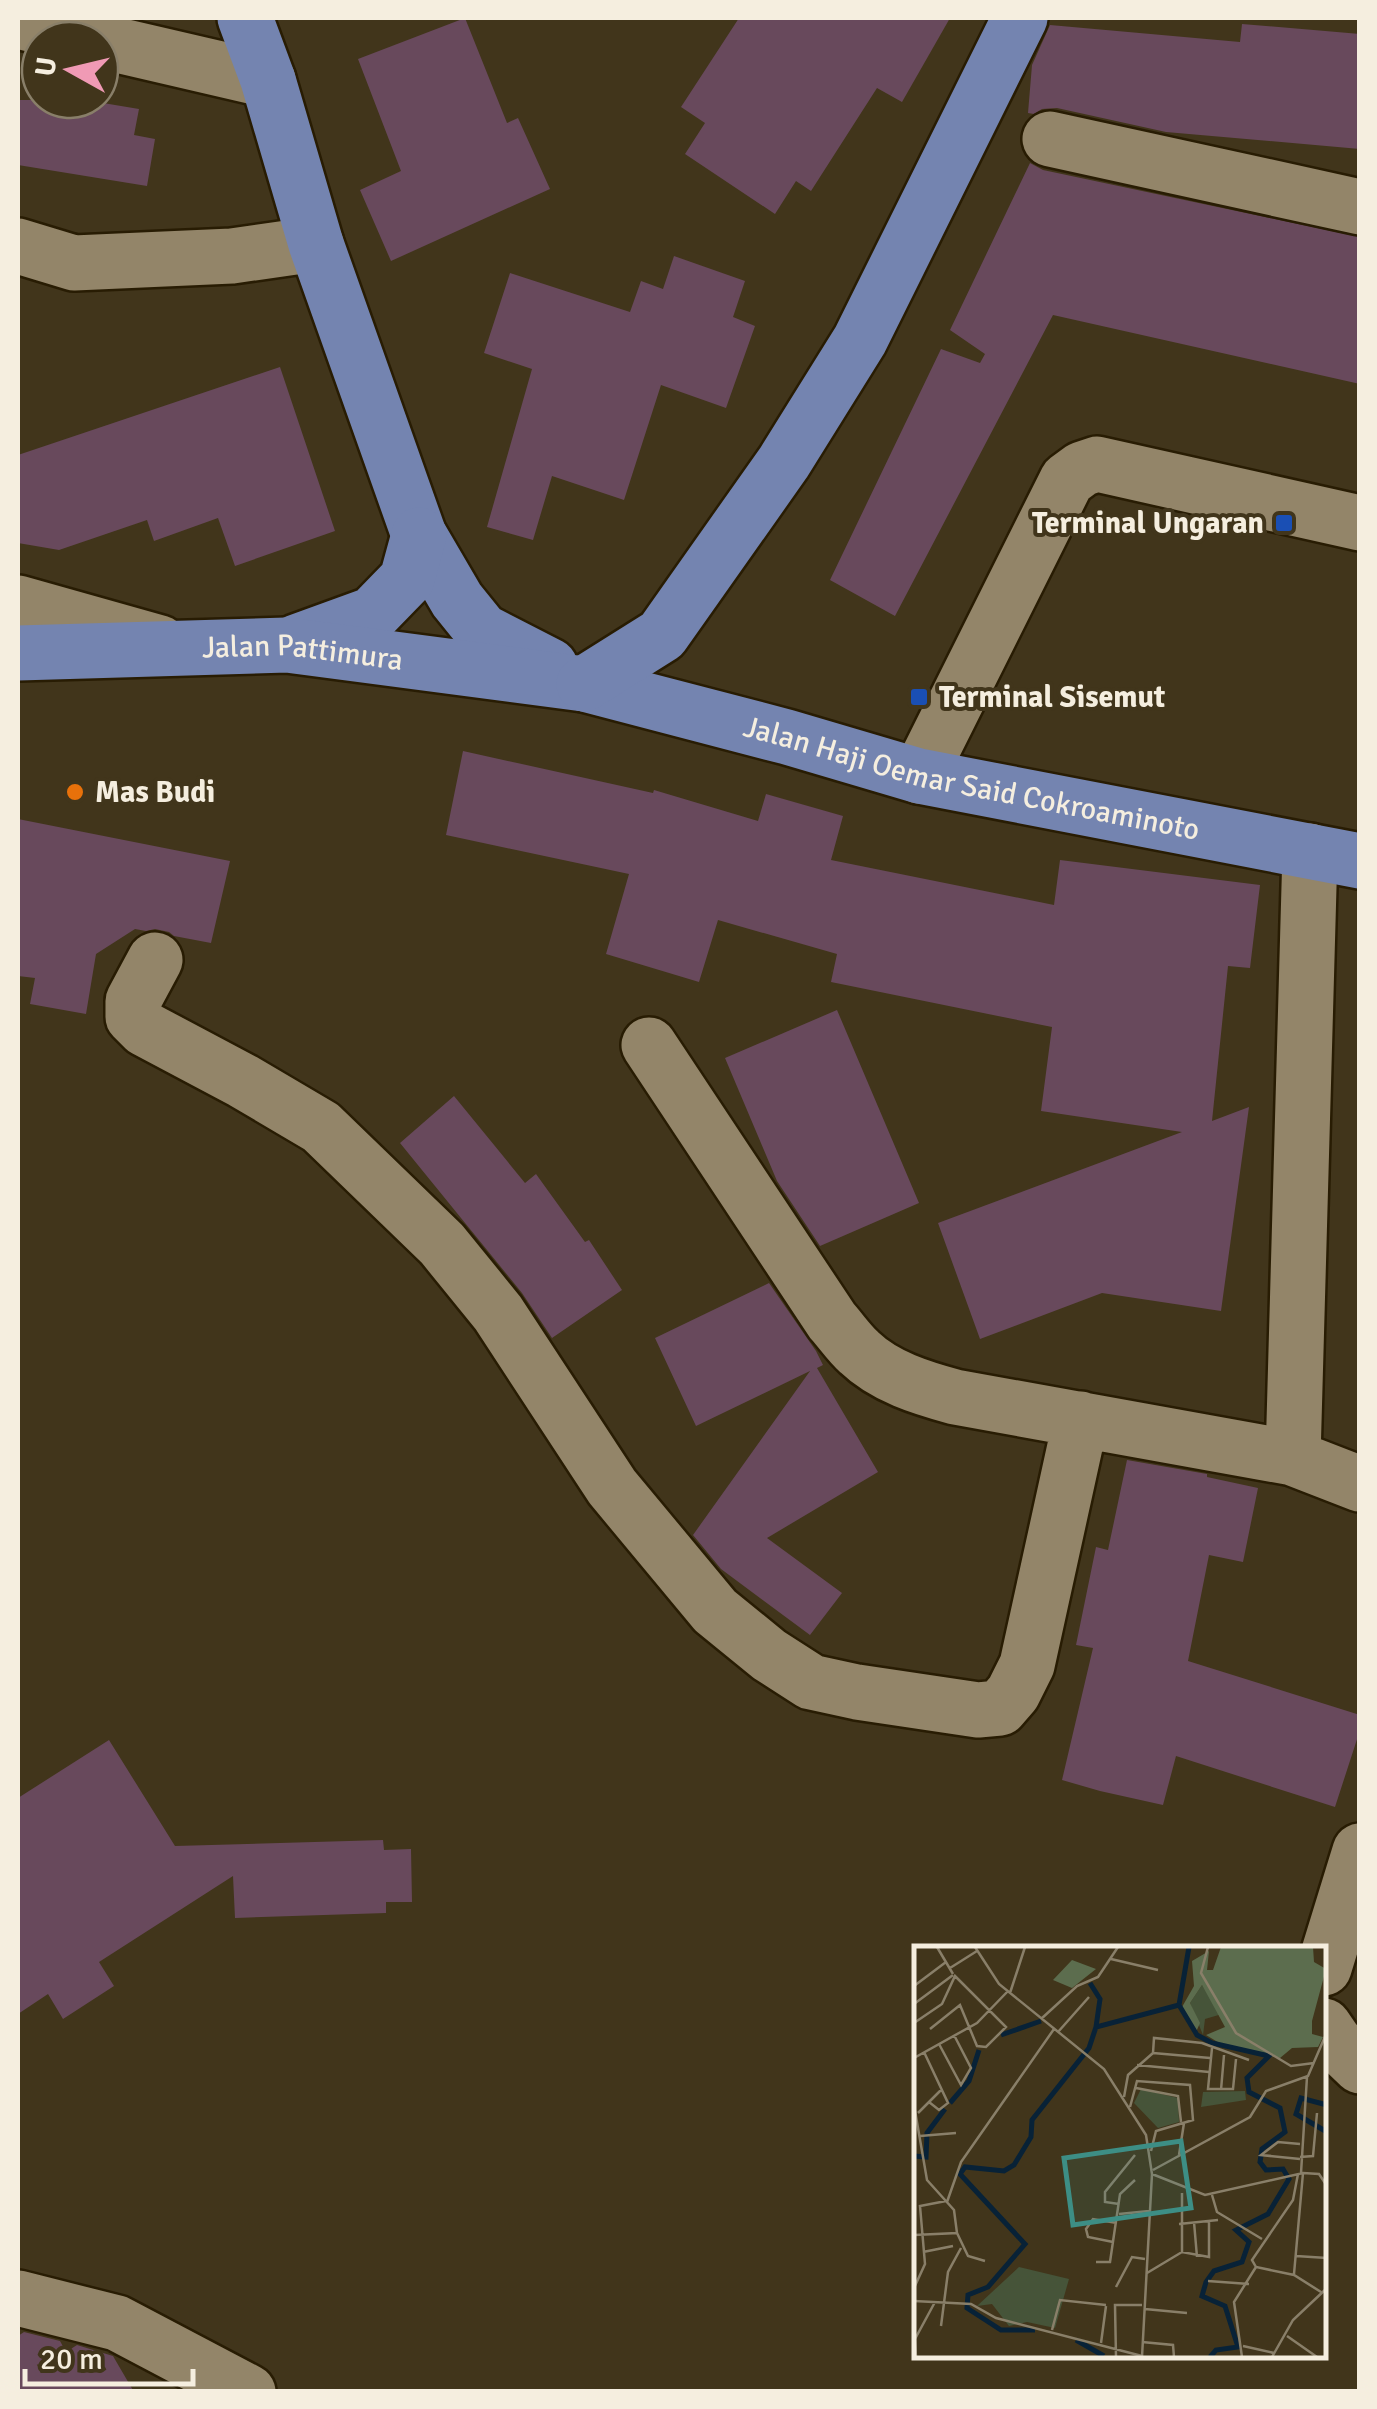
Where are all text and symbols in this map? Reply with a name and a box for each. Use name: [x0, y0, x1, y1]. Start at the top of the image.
north arrow: [20, 20, 120, 120]
text: U: [28, 55, 64, 78]
place label: Terminal Ungaran: [1032, 505, 1264, 542]
marker: Terminal Ungaran: [1273, 512, 1295, 534]
street label: Jalan Pattimura: [201, 626, 405, 679]
place label: Terminal Sisemut: [939, 679, 1165, 716]
marker: Terminal Sisemut: [908, 686, 930, 708]
street label: Jalan Haji Oemar Said Cokroaminoto: [740, 708, 1203, 848]
place label: Mas Budi: [95, 774, 215, 811]
marker: Mas Budi: [64, 781, 86, 803]
inset map: [914, 1946, 1327, 2359]
scale bar: [25, 2324, 192, 2386]
text: 20 m: [40, 2341, 103, 2378]

